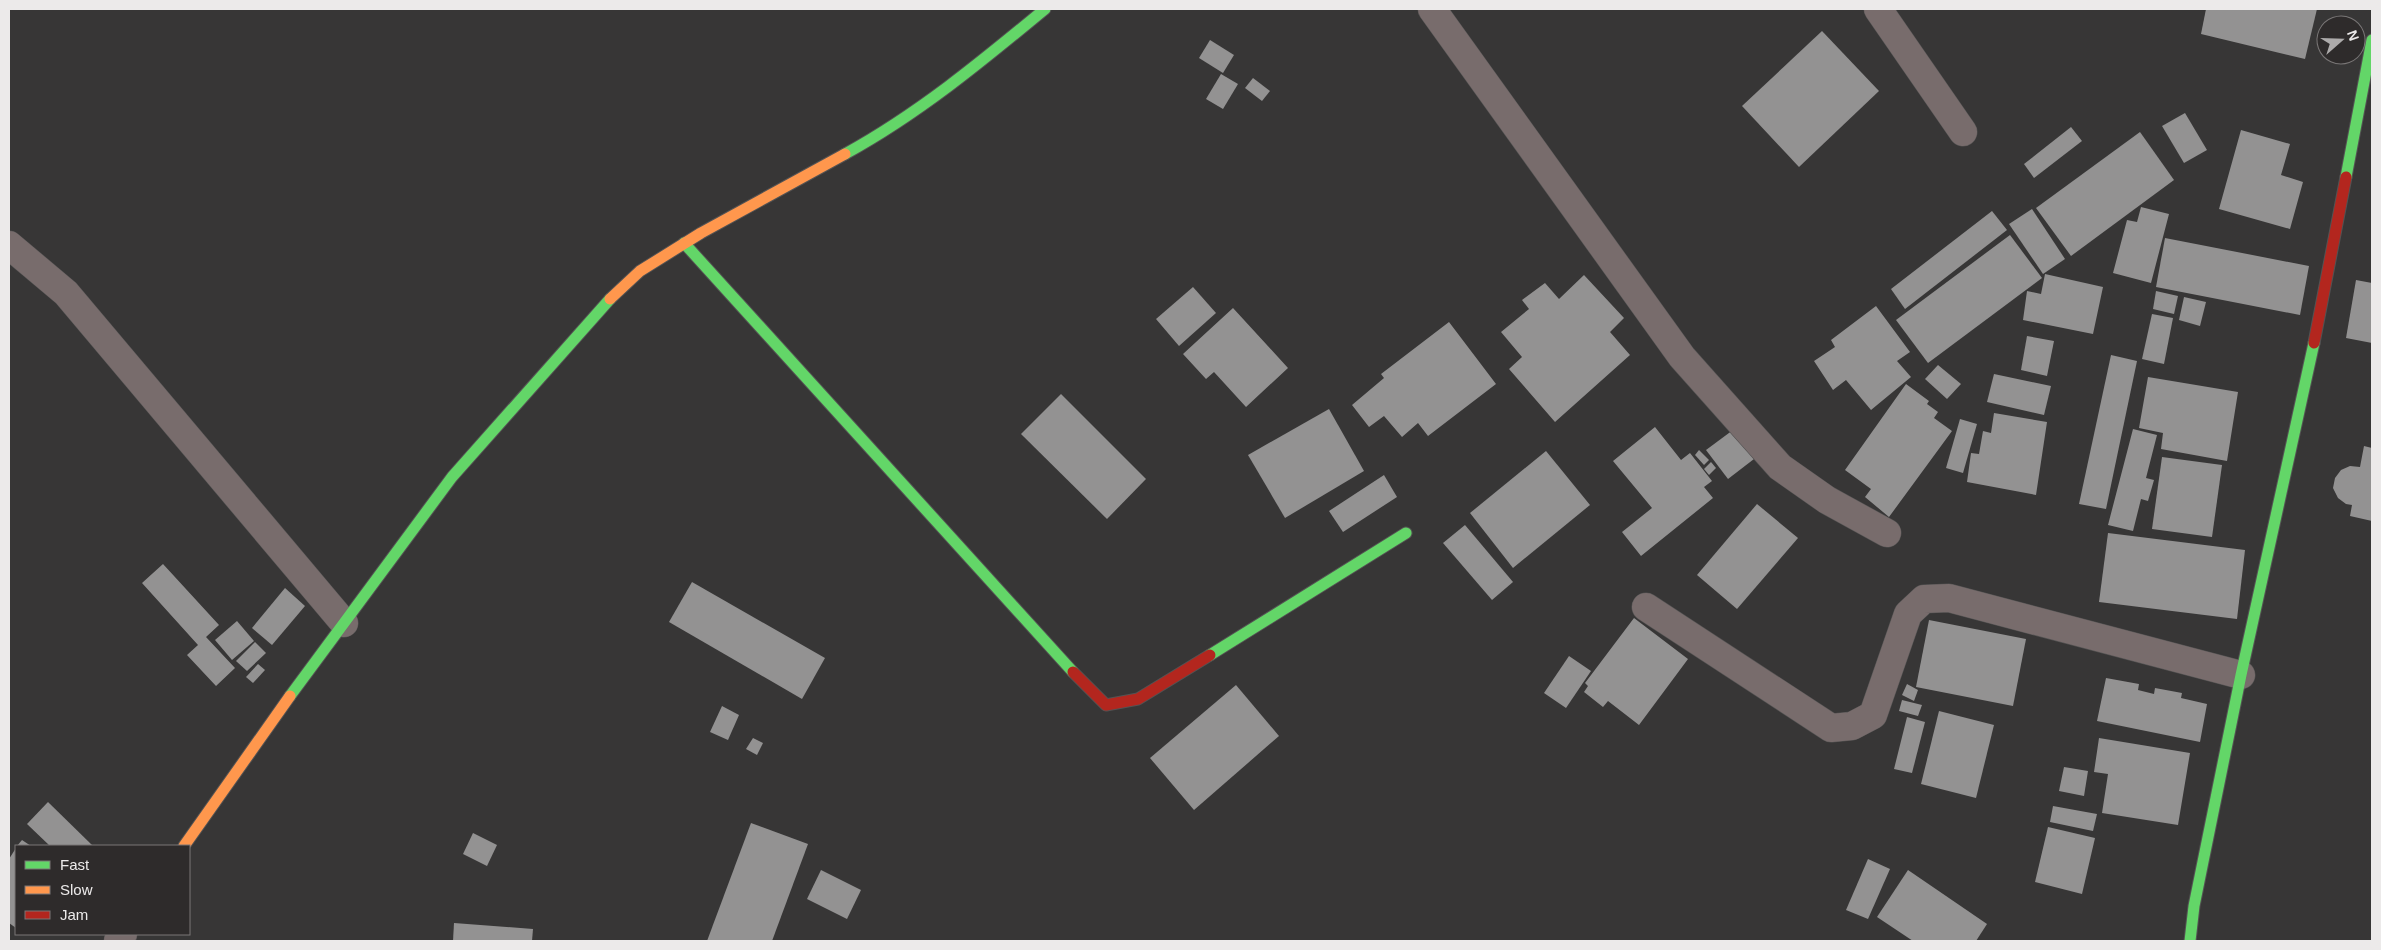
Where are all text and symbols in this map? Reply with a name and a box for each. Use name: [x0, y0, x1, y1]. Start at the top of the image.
north arrow: [2316, 15, 2366, 65]
text: N: [2344, 28, 2362, 43]
legend: [15, 845, 190, 935]
text: Fast: [60, 856, 90, 873]
text: Slow: [60, 881, 93, 898]
text: Jam: [60, 906, 88, 923]

